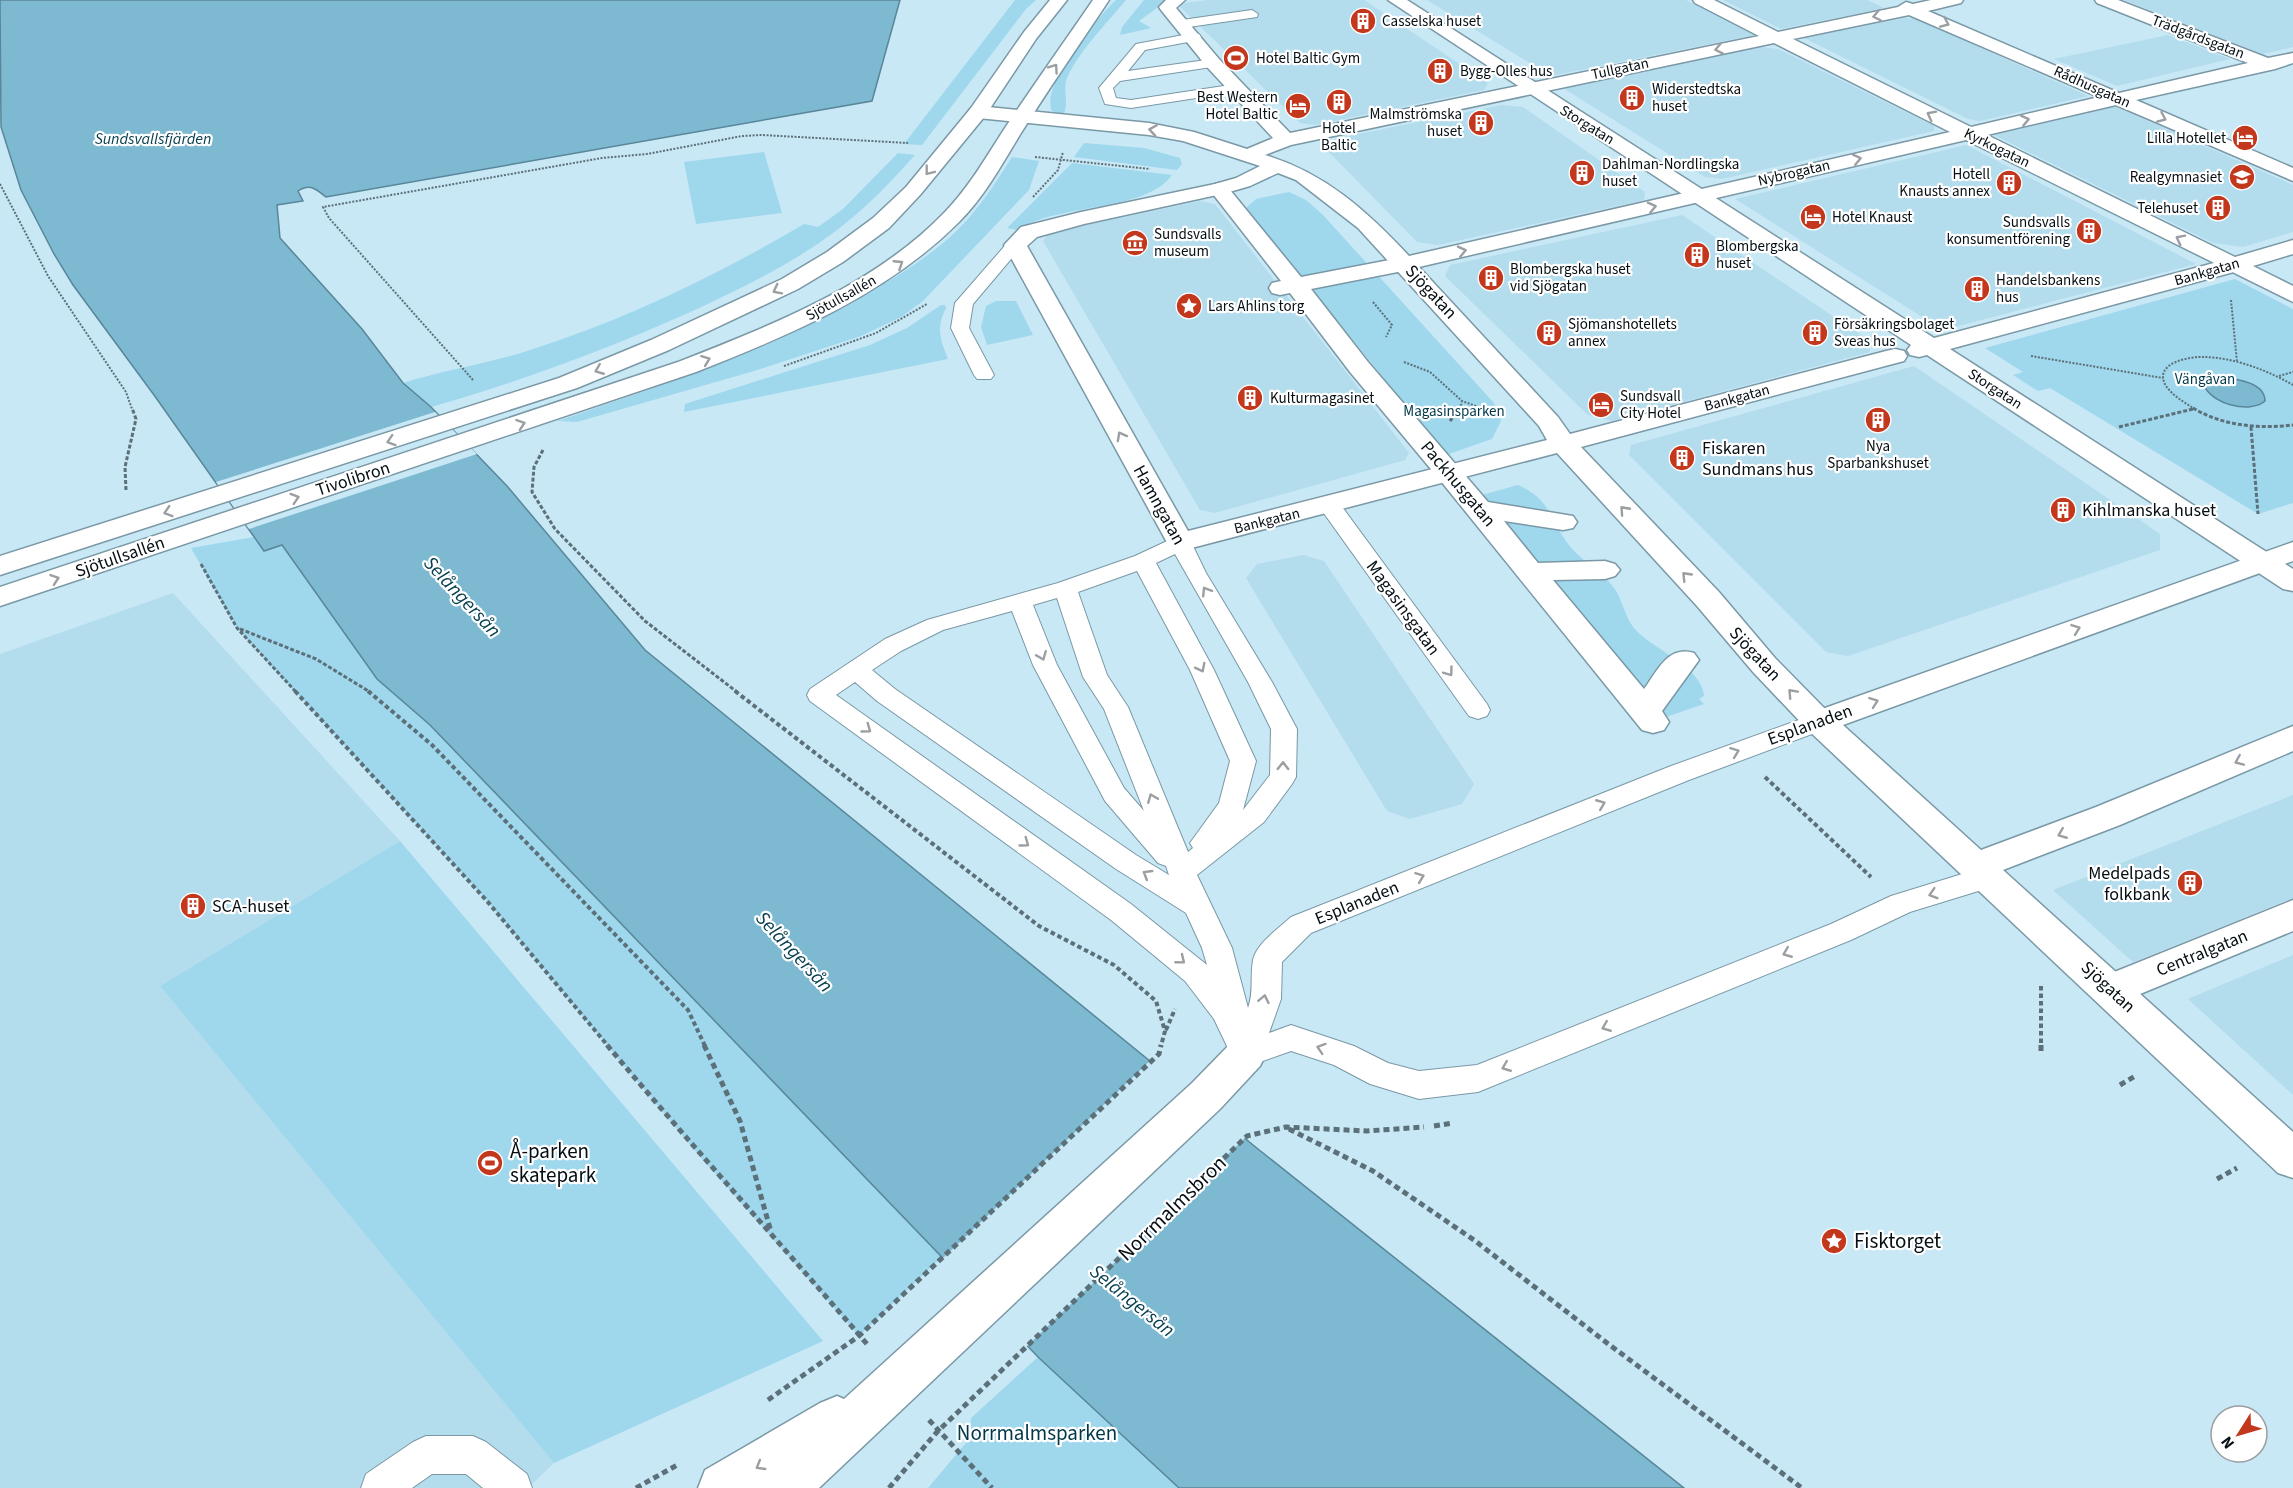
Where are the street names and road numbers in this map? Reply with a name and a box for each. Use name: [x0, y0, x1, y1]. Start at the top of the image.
street label: Trädgårdsgatan: [2149, 10, 2247, 64]
street label: Tullgatan: [1589, 53, 1651, 85]
street label: Rådhusgatan: [2050, 61, 2134, 113]
street label: Storgatan: [1556, 100, 1618, 150]
street label: Kyrkogatan: [1960, 123, 2034, 173]
street label: Nybrogatan: [1756, 155, 1832, 191]
street label: Bankgatan: [2172, 253, 2242, 291]
street label: Sjögatan: [1399, 259, 1463, 325]
street label: Sjötullsallén: [802, 270, 880, 326]
street label: Storgatan: [1964, 364, 2026, 414]
street label: Bankgatan: [1702, 379, 1772, 417]
street label: Packhusgatan: [1415, 436, 1501, 532]
street label: Tivolibron: [313, 455, 393, 503]
street label: Hamngatan: [1127, 461, 1191, 549]
street label: Bankgatan: [1232, 503, 1302, 539]
street label: Sjötullsallén: [72, 530, 168, 584]
street label: Magasinsgatan: [1360, 556, 1446, 660]
street label: Sjögatan: [1723, 621, 1787, 687]
street label: Esplanaden: [1764, 698, 1856, 752]
street label: Esplanaden: [1311, 875, 1403, 931]
street label: Centralgatan: [2152, 923, 2252, 983]
street label: Sjögatan: [2075, 955, 2141, 1019]
street label: Norrmalmsbron: [1111, 1148, 1233, 1268]

